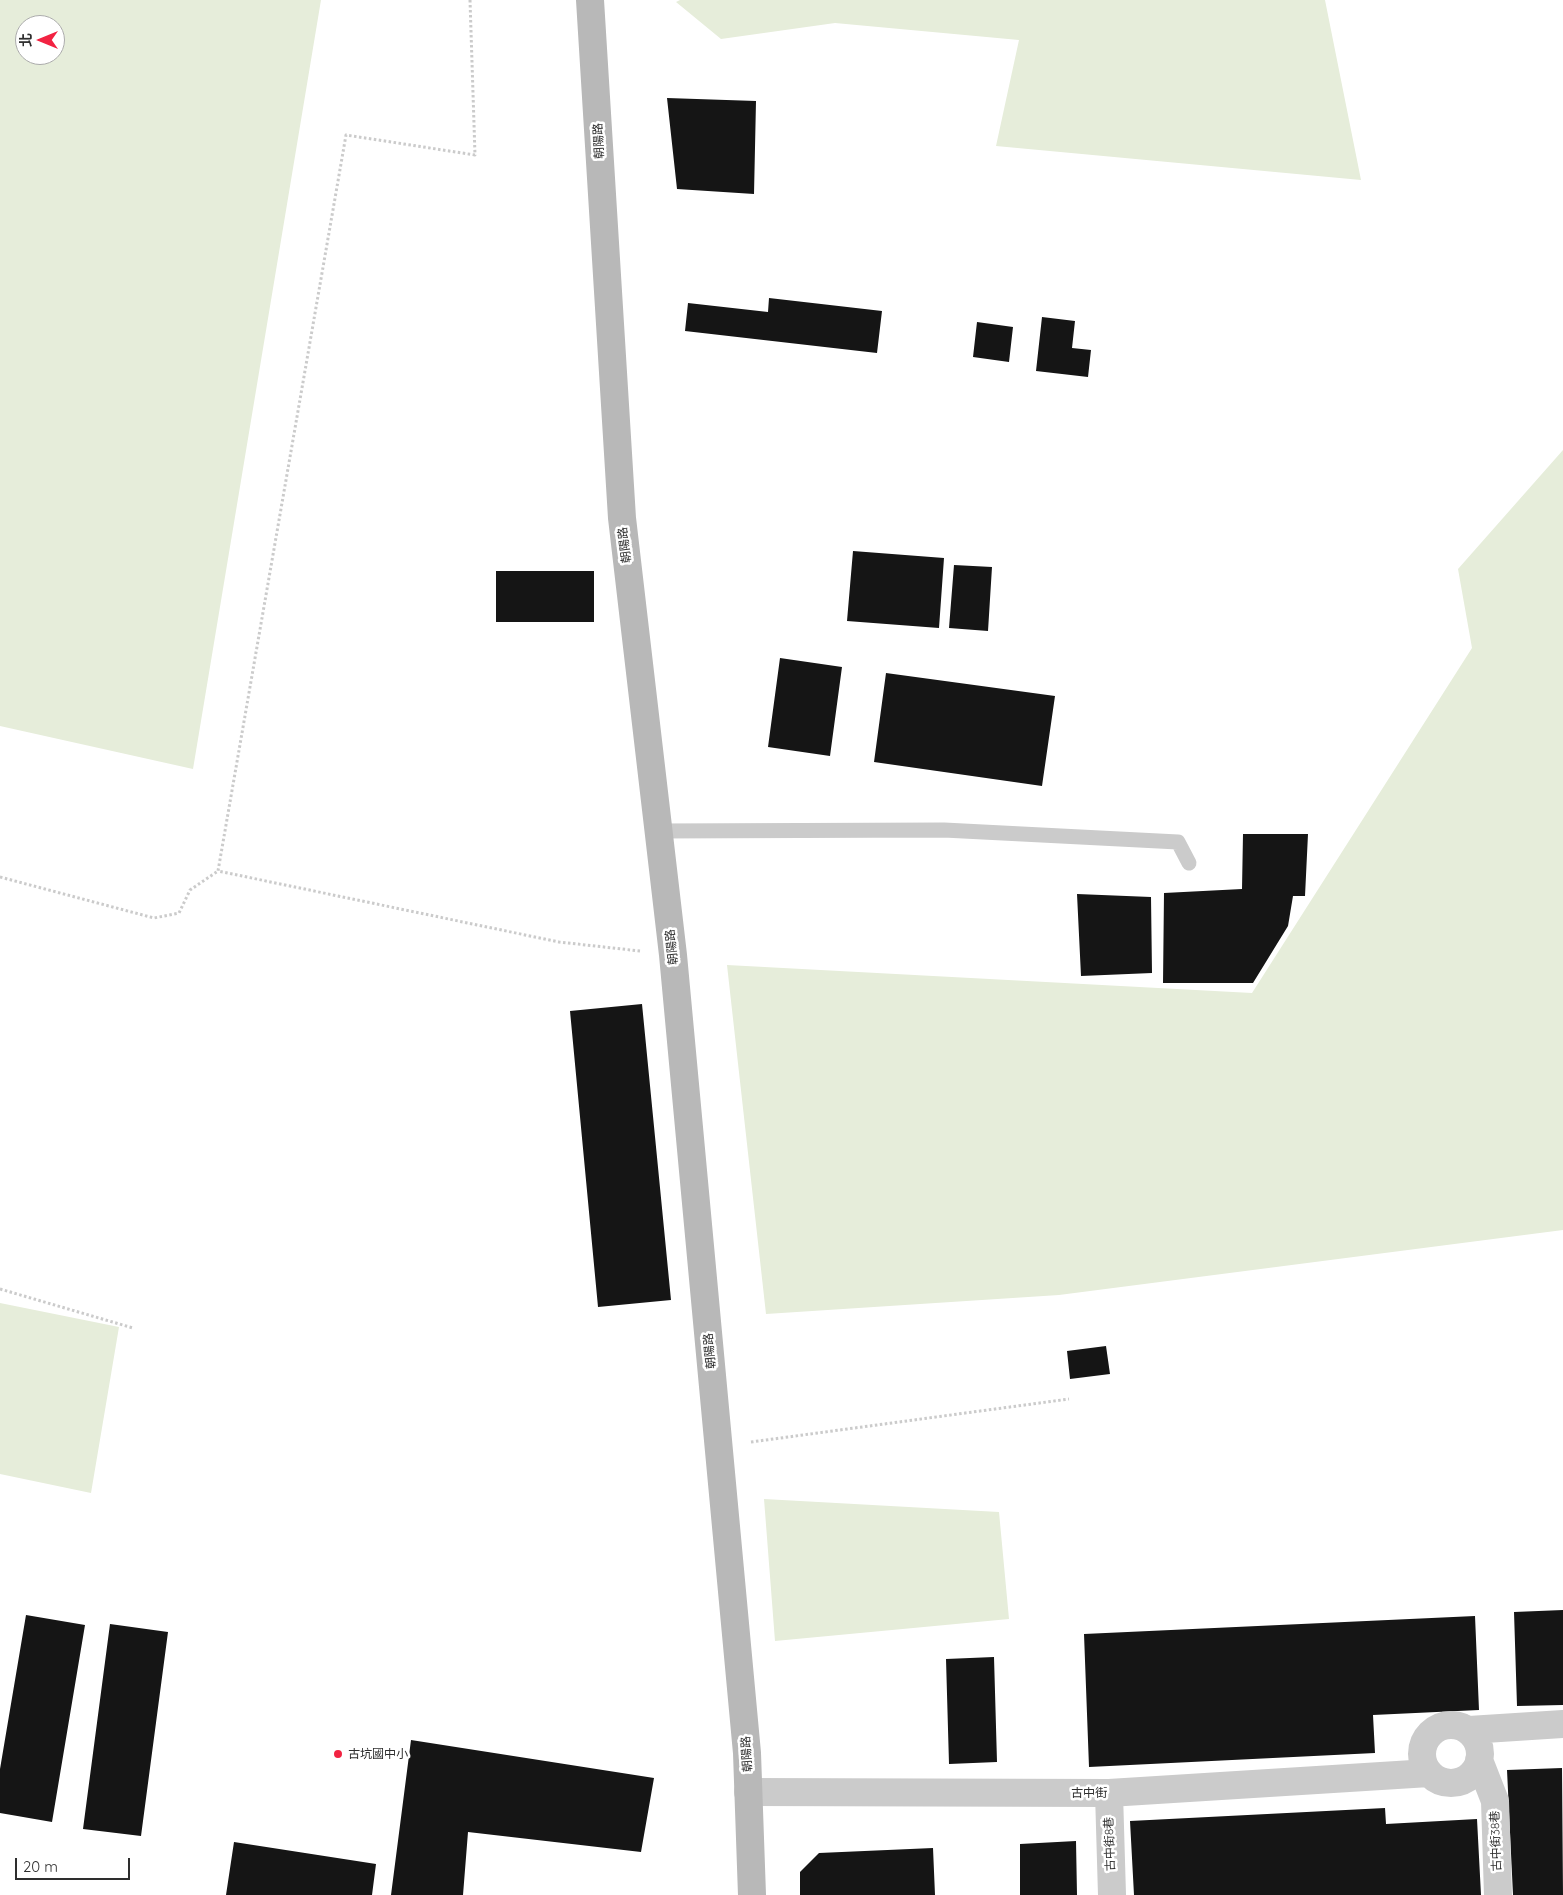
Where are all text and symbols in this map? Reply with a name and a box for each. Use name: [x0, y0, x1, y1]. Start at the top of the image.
north arrow: [15, 15, 65, 65]
text: 北: [17, 33, 35, 47]
street label: 朝陽路: [591, 123, 607, 159]
street label: 朝陽路: [616, 526, 634, 564]
street label: 朝陽路: [663, 928, 681, 966]
street label: 朝陽路: [701, 1332, 719, 1370]
street label: 朝陽路: [739, 1736, 755, 1772]
place label: 古坑國中小: [348, 1747, 408, 1761]
marker: 古坑國中小: [332, 1748, 344, 1760]
street label: 古中街: [1071, 1786, 1107, 1800]
street label: 古中街38巷: [1488, 1810, 1504, 1872]
street label: 古中街8巷: [1102, 1817, 1118, 1871]
scale bar: [18, 1848, 132, 1880]
text: 20 m: [23, 1857, 58, 1876]

